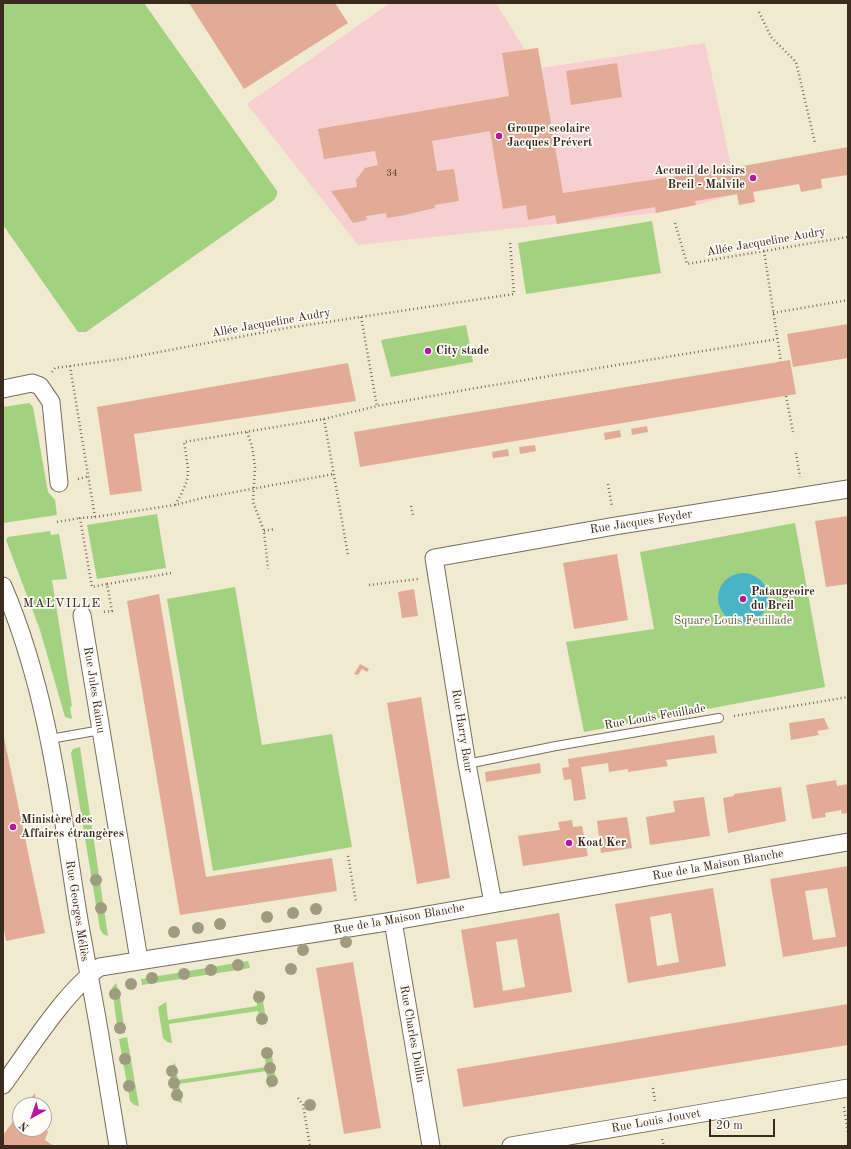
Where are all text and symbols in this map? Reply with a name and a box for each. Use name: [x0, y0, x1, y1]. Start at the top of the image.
place label: Groupe scolaire Jacques Prévert: [507, 122, 592, 150]
marker: Groupe scolaire Jacques Prévert: [494, 131, 504, 141]
place label: Accueil de loisirs Breil - Malvile: [654, 164, 745, 192]
house number: 34: [386, 167, 398, 179]
marker: Accueil de loisirs Breil - Malvile: [748, 173, 758, 183]
street label: Allée Jacqueline Audry: [705, 224, 827, 260]
street label: Allée Jacqueline Audry: [210, 305, 332, 341]
place label: City stade: [436, 344, 489, 358]
marker: City stade: [423, 346, 433, 356]
street label: Rue Jacques Feyder: [589, 507, 693, 537]
place label: Pataugeoire du Breil: [751, 585, 815, 613]
marker: Pataugeoire du Breil: [738, 594, 748, 604]
district label: MALVILLE: [23, 596, 101, 612]
park label: Square Louis Feuillade: [674, 614, 792, 628]
street label: Rue Jules Raimu: [80, 646, 108, 734]
street label: Rue Harry Baur: [448, 688, 476, 774]
street label: Rue Louis Feuillade: [603, 701, 707, 733]
place label: Ministère des Affaires étrangères: [21, 813, 124, 841]
marker: Ministère des Affaires étrangères: [8, 822, 18, 832]
place label: Koat Ker: [577, 836, 626, 850]
marker: Koat Ker: [564, 838, 574, 848]
street label: Rue de la Maison Blanche: [651, 846, 785, 884]
street label: Rue Georges Méliès: [62, 859, 92, 963]
street label: Rue de la Maison Blanche: [332, 900, 466, 938]
street label: Rue Charles Dullin: [396, 984, 428, 1084]
north arrow: [12, 1097, 52, 1137]
street label: Rue Louis Jouvet: [610, 1106, 702, 1136]
scale bar: [711, 1111, 777, 1137]
text: N: [18, 1119, 31, 1133]
text: 20 m: [716, 1120, 743, 1132]

